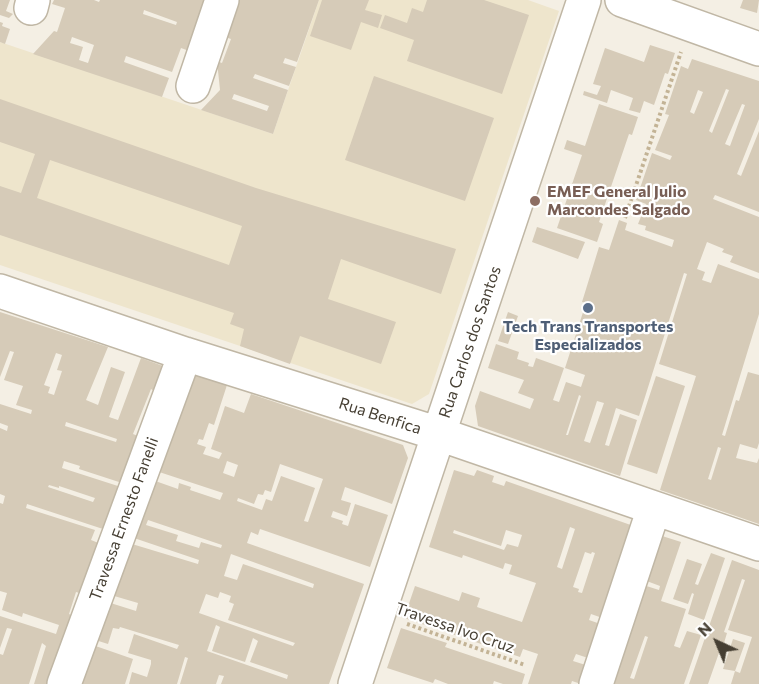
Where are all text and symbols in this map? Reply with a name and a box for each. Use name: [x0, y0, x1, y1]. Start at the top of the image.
place label: EMEF General Julio Marcondes Salgado: [547, 182, 690, 220]
marker: EMEF General Julio Marcondes Salgado: [528, 194, 542, 208]
street label: Rua Carlos dos Santos: [435, 263, 505, 421]
marker: Tech Trans Transportes Especializados: [581, 301, 595, 315]
place label: Tech Trans Transportes Especializados: [503, 317, 673, 355]
street label: Rua Benfica: [336, 394, 424, 438]
street label: Travessa Ernesto Fanelli: [85, 435, 163, 603]
street label: Travessa Ivo Cruz: [393, 599, 517, 657]
north arrow: [687, 612, 747, 672]
text: N: [693, 618, 715, 640]

